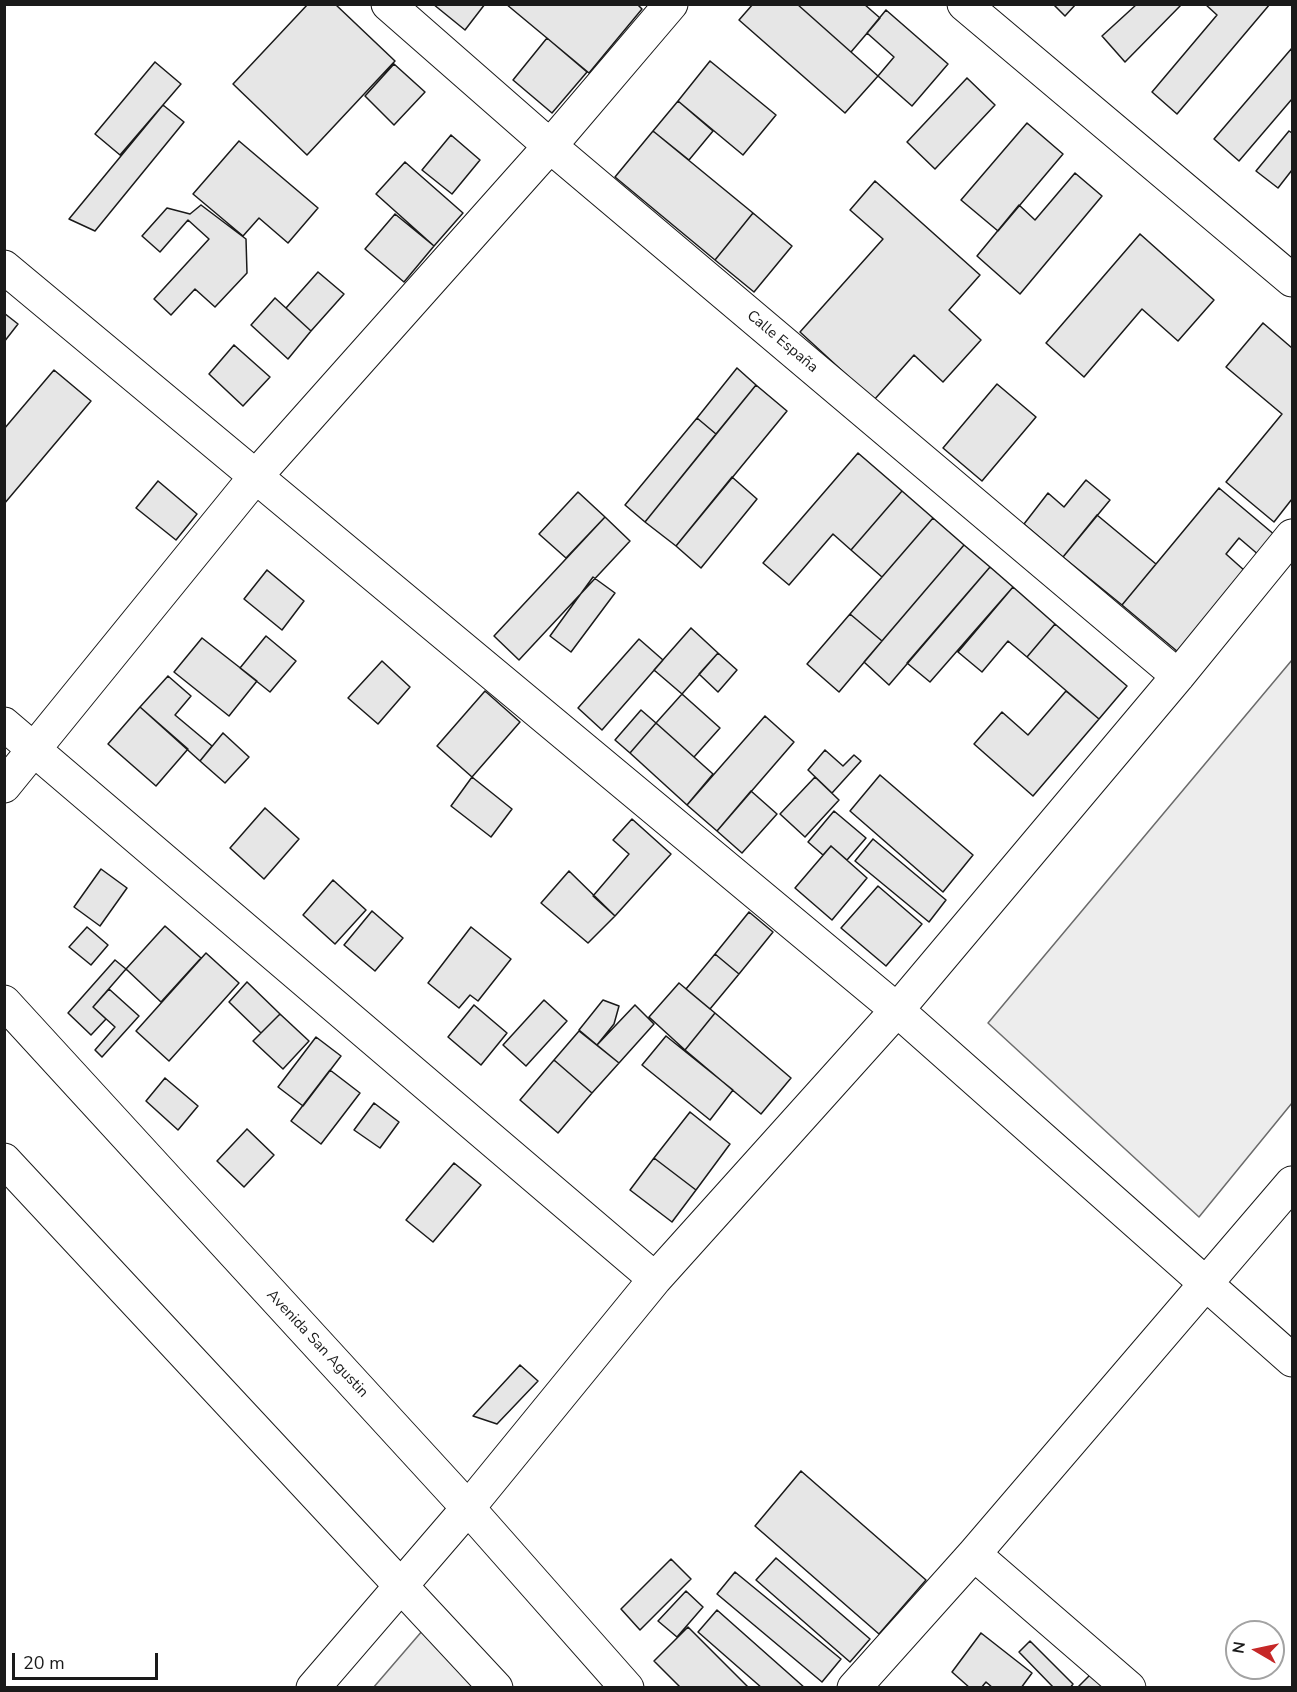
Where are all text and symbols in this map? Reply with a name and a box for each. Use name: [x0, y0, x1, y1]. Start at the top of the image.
street label: Calle España: [743, 307, 821, 377]
street label: Avenida San Agustin: [262, 1286, 372, 1402]
north arrow: [1225, 1620, 1285, 1680]
text: N: [1227, 1640, 1251, 1655]
scale bar: [15, 1641, 160, 1679]
text: 20 m: [23, 1651, 65, 1675]

